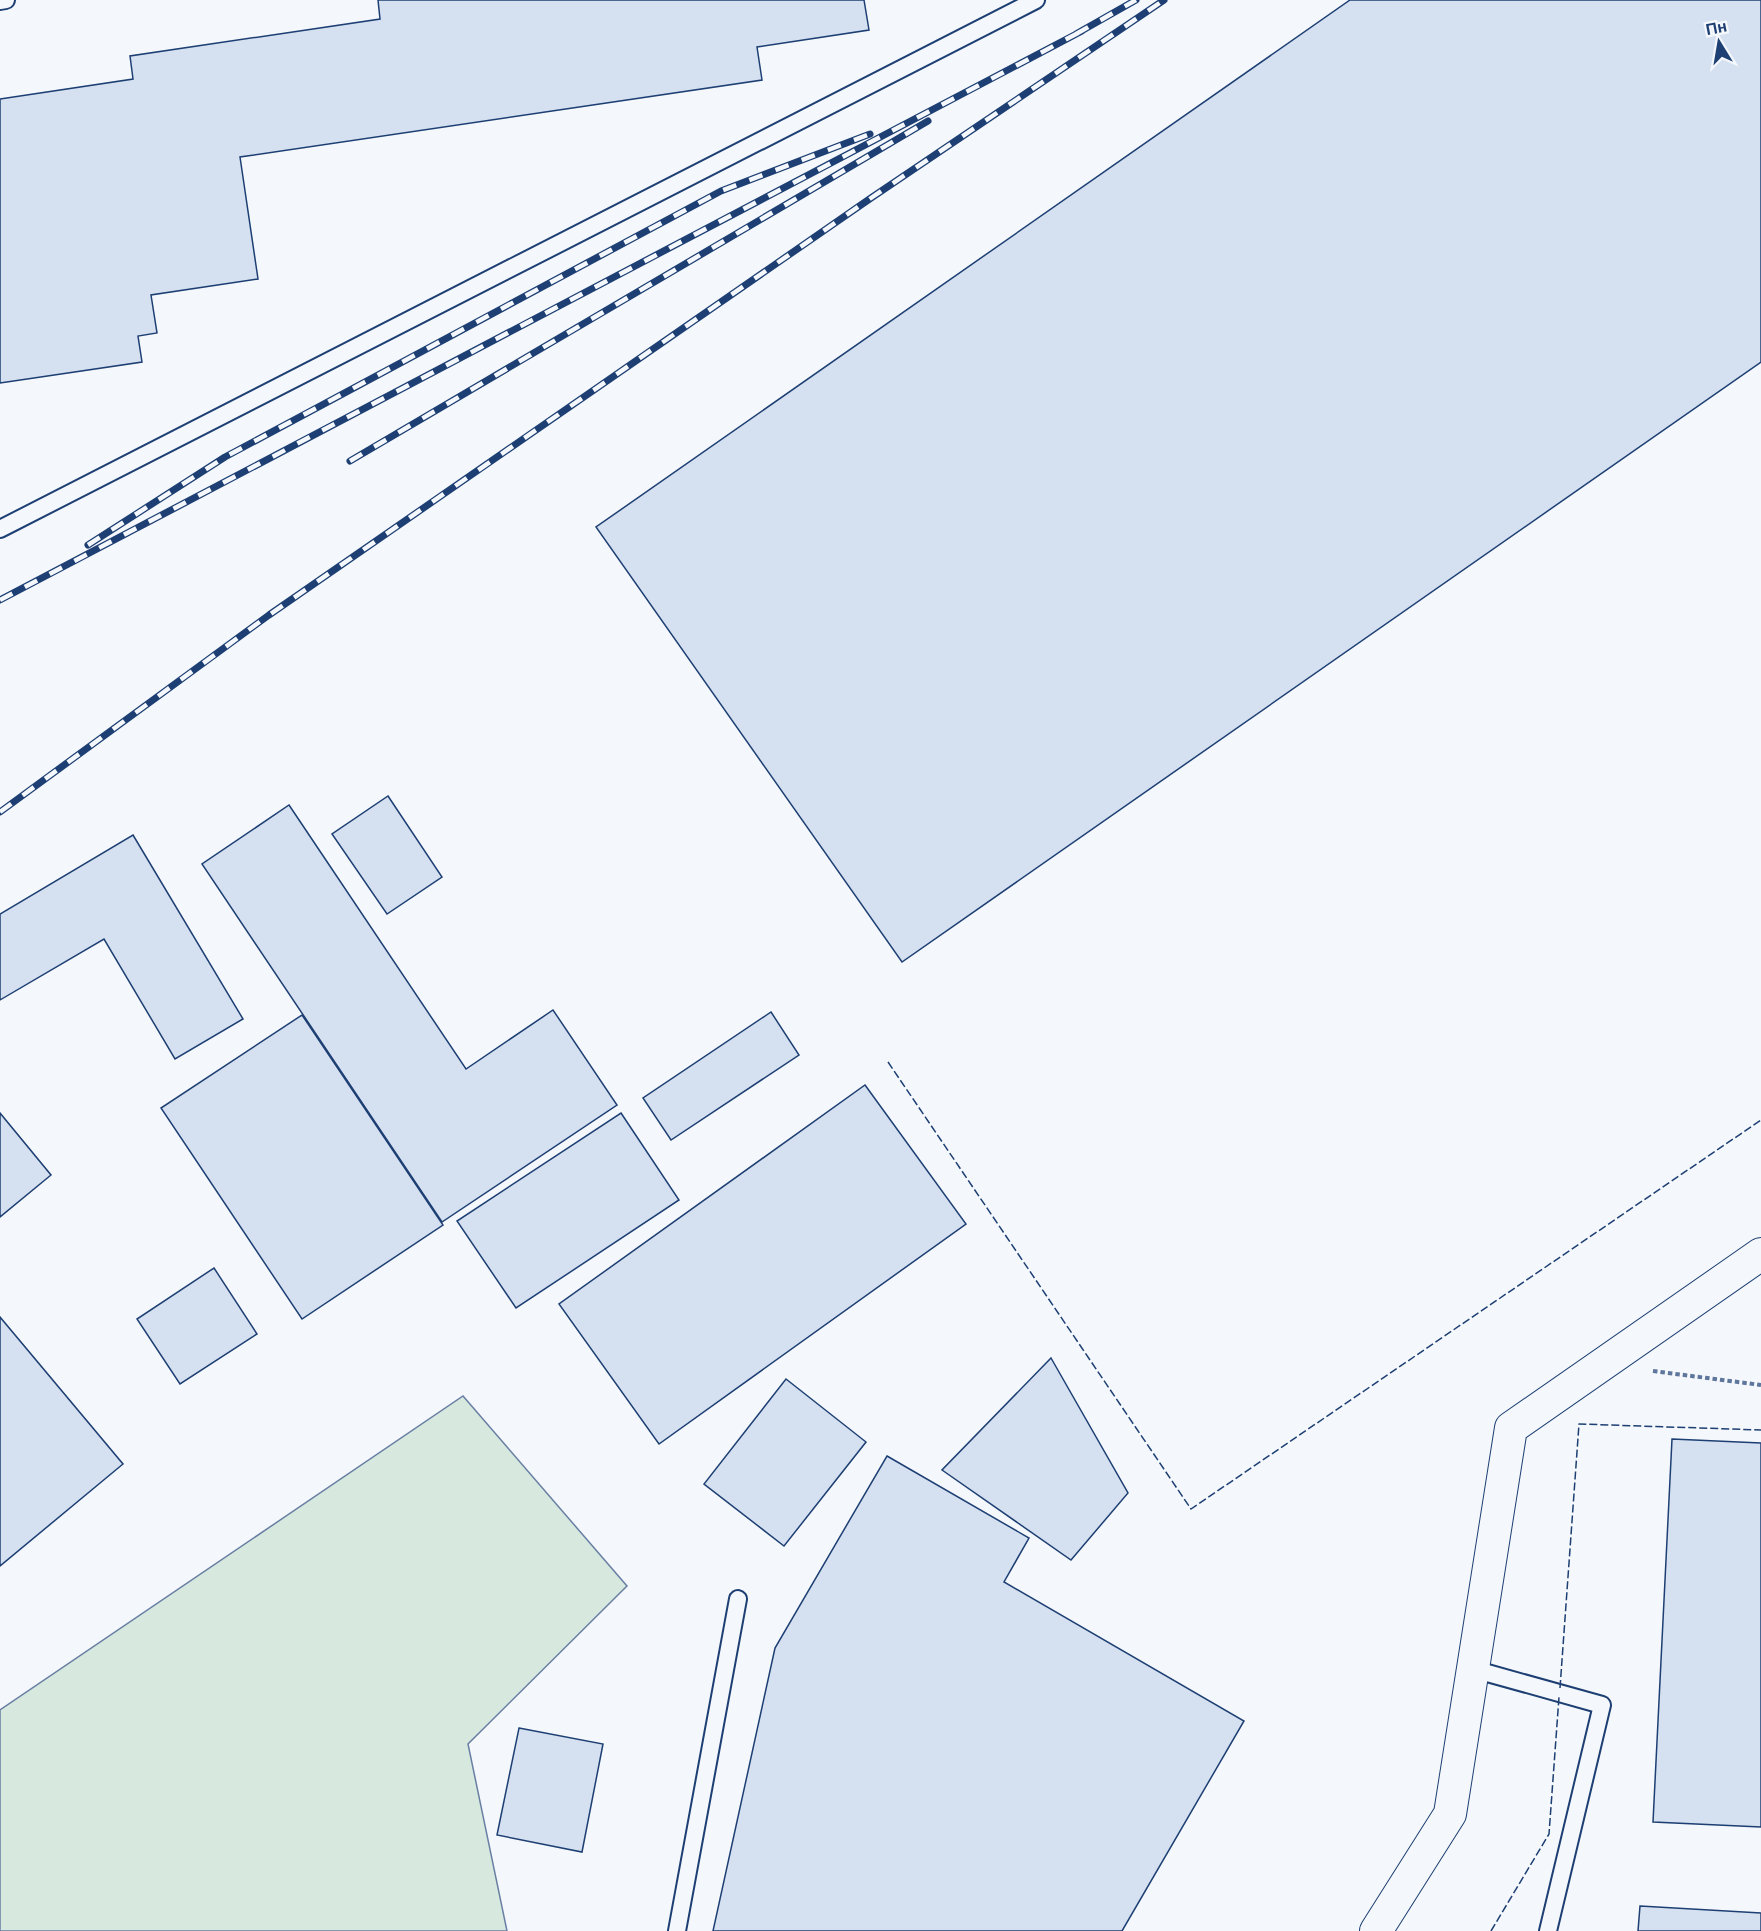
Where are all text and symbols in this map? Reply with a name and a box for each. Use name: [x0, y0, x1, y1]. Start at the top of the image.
north arrow: [1689, 12, 1749, 72]
text: Пн: [1704, 15, 1729, 40]

